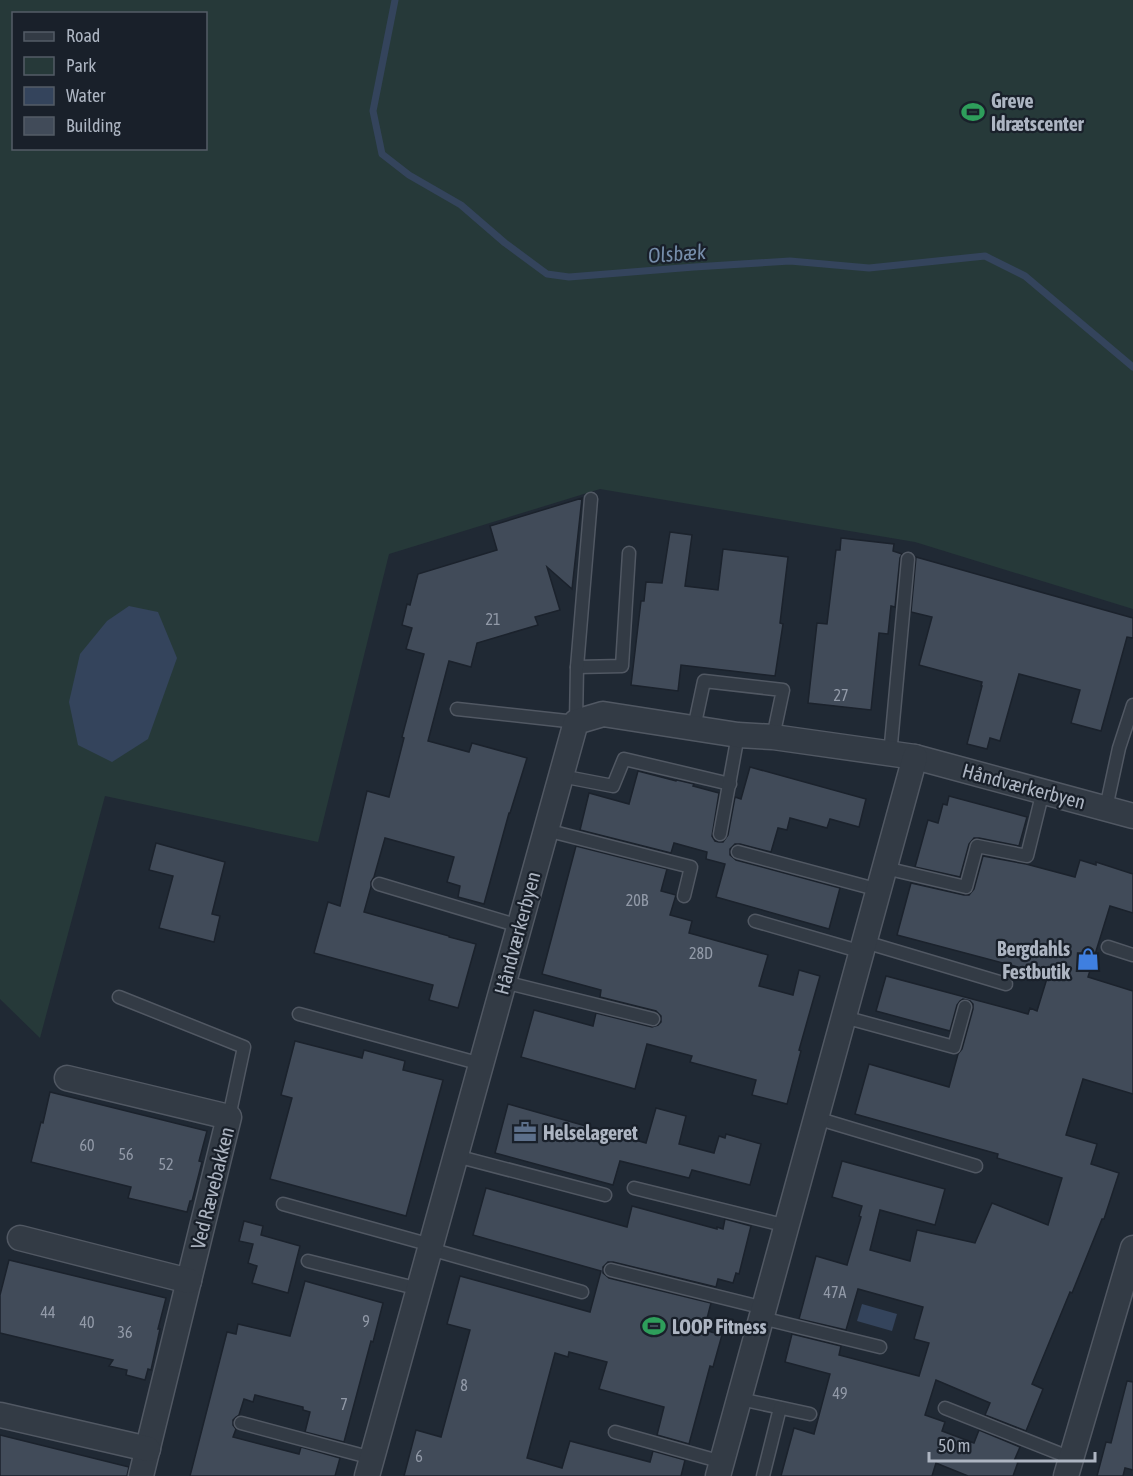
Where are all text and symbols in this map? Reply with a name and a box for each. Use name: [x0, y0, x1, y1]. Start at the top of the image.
legend: [12, 12, 207, 150]
text: Road: [66, 25, 100, 46]
text: Park: [66, 55, 96, 76]
text: Water: [66, 85, 106, 106]
place label: Greve Idrætscenter: [991, 89, 1085, 135]
sports icon: Greve Idrætscenter: [960, 99, 986, 125]
text: Building: [66, 115, 121, 136]
water label: Olsbæk: [647, 239, 708, 267]
house number: 21: [485, 610, 501, 628]
house number: 27: [833, 686, 849, 704]
street label: Håndværkerbyen: [960, 759, 1088, 813]
street label: Håndværkerbyen: [490, 869, 544, 997]
house number: 20B: [626, 891, 649, 909]
place label: Bergdahls Festbutik: [997, 937, 1070, 983]
house number: 28D: [689, 944, 713, 962]
shop icon: Bergdahls Festbutik: [1075, 946, 1101, 972]
office icon: Helselageret: [512, 1119, 538, 1145]
place label: Helselageret: [543, 1121, 638, 1144]
street label: Ved Rævebakken: [186, 1125, 238, 1251]
house number: 60: [79, 1136, 95, 1154]
house number: 56: [118, 1145, 134, 1163]
house number: 52: [158, 1155, 174, 1173]
house number: 47A: [824, 1283, 847, 1301]
house number: 44: [40, 1303, 56, 1321]
house number: 9: [362, 1312, 370, 1330]
house number: 40: [79, 1313, 95, 1331]
sports icon: LOOP Fitness: [641, 1313, 667, 1339]
place label: LOOP Fitness: [672, 1315, 767, 1338]
house number: 36: [117, 1323, 133, 1341]
house number: 8: [460, 1376, 468, 1394]
house number: 49: [832, 1384, 848, 1402]
house number: 7: [340, 1395, 348, 1413]
scale bar: [929, 1425, 1096, 1463]
text: 50 m: [938, 1435, 970, 1456]
house number: 6: [415, 1447, 423, 1465]

